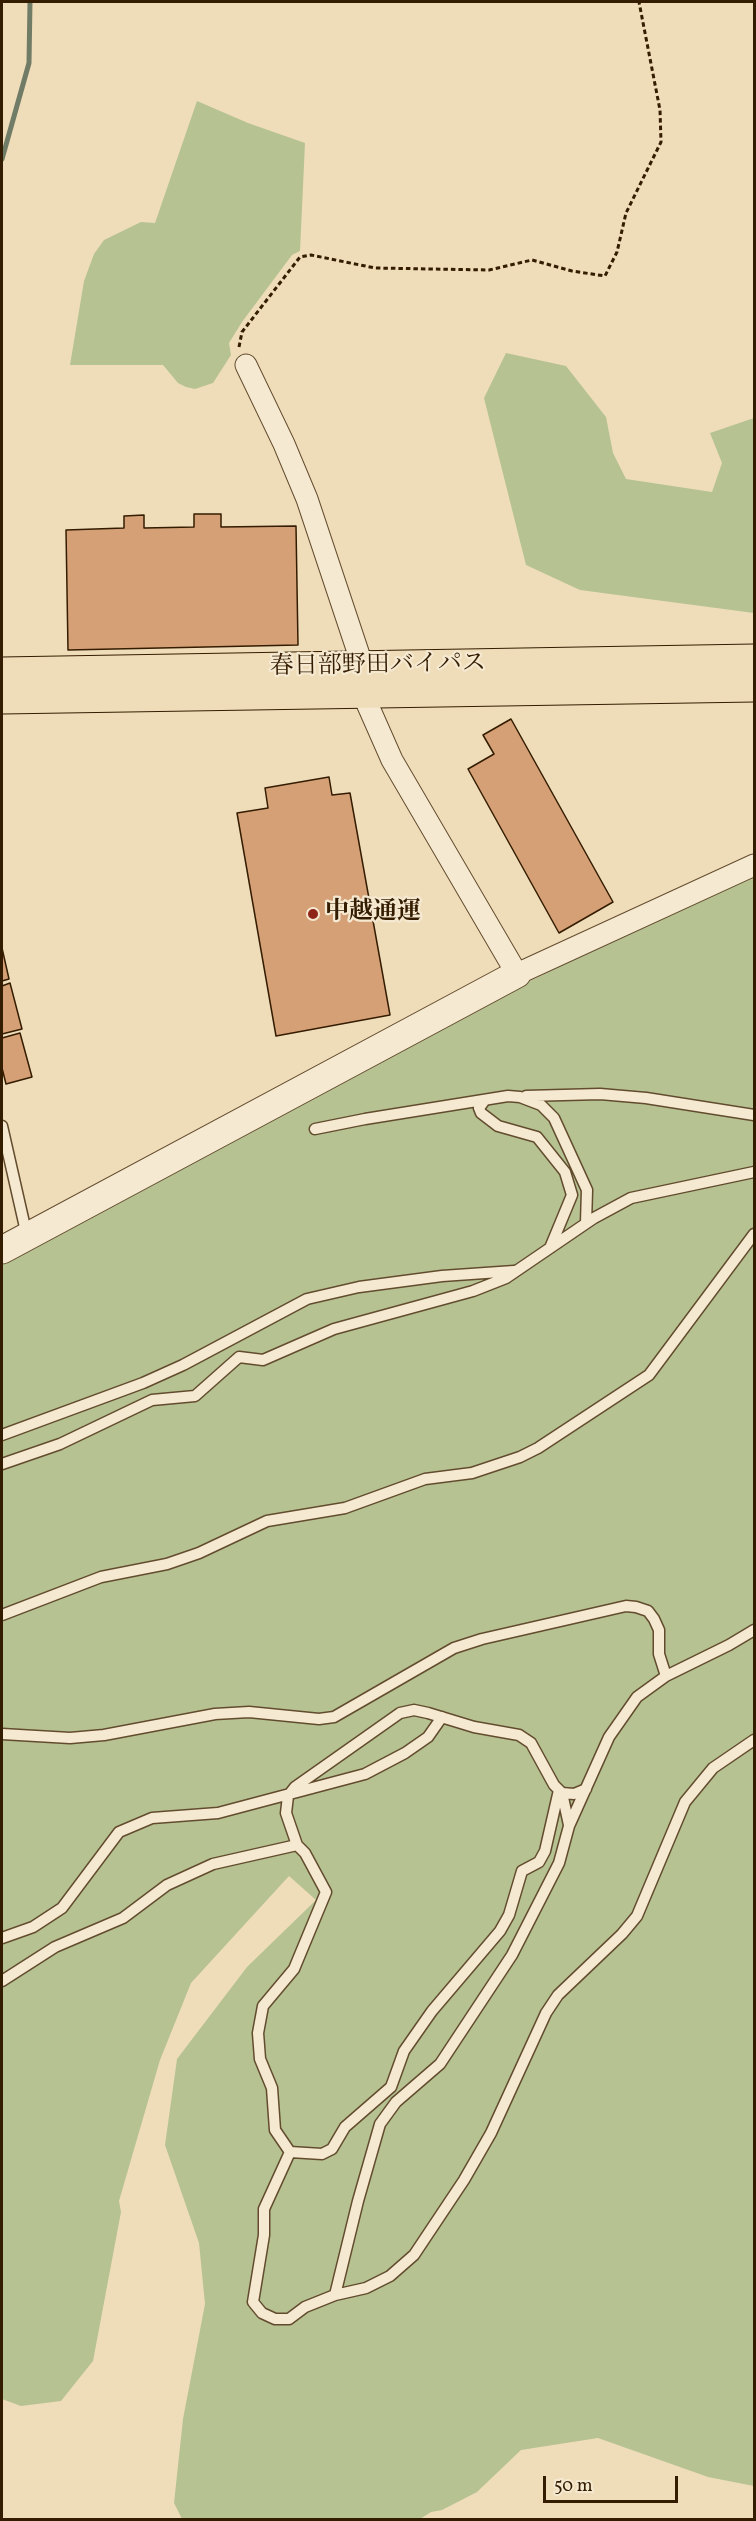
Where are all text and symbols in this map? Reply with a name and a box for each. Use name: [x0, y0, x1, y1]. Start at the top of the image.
street label: 春日部野田バイパス: [270, 651, 486, 683]
place label: 中越通運: [325, 900, 421, 928]
marker: 中越通運: [306, 907, 320, 921]
scale bar: [546, 2464, 681, 2502]
text: 50 m: [554, 2474, 593, 2499]

